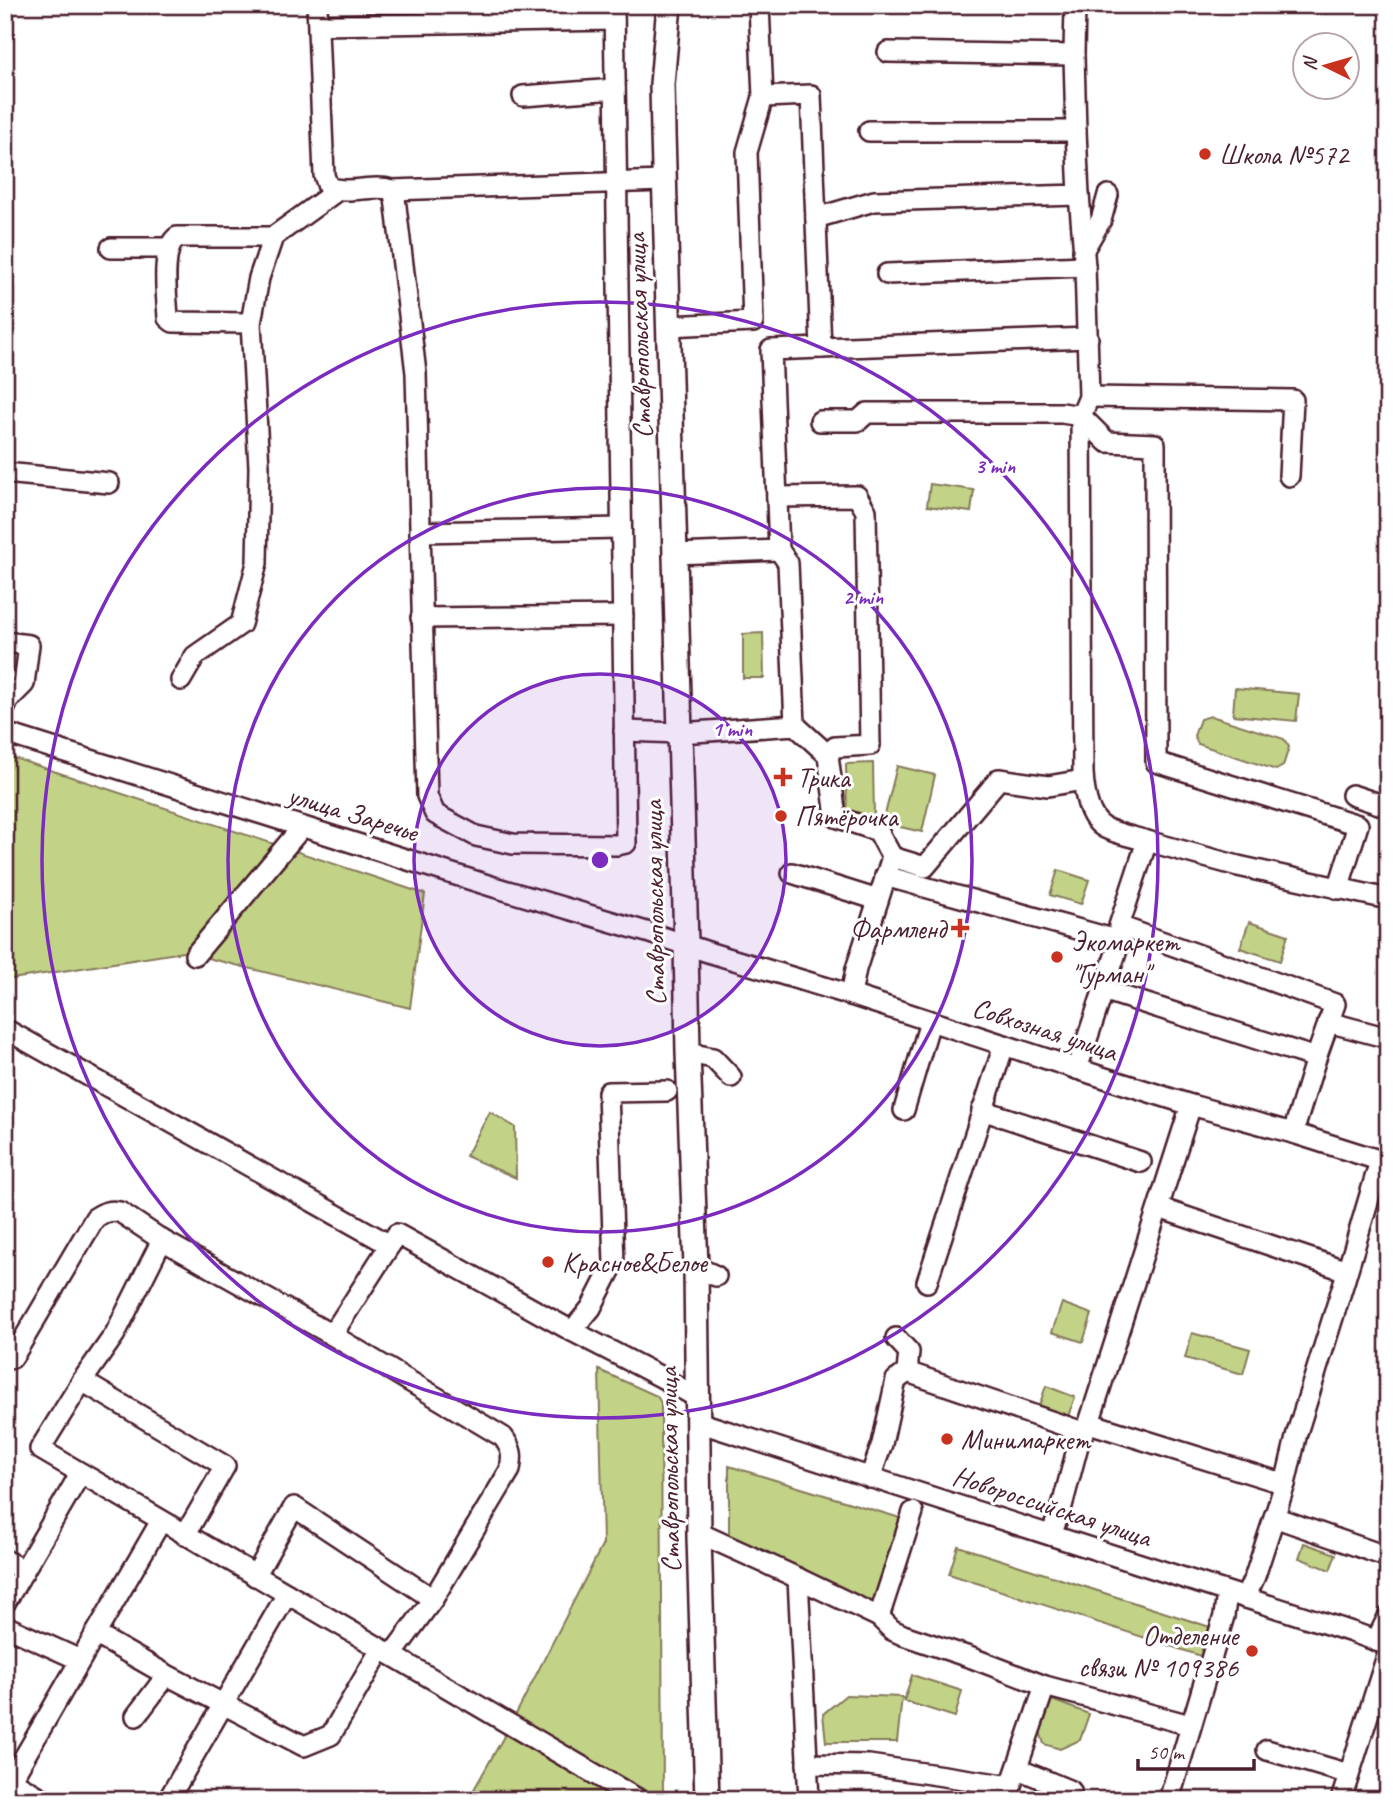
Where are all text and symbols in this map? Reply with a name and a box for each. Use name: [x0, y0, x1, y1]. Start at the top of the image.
north arrow: [1292, 32, 1362, 102]
text: N: [1298, 54, 1323, 72]
place label: Школа №572: [1219, 137, 1351, 172]
marker: Школа №572: [1197, 146, 1213, 162]
street label: Ставропольская улица: [618, 231, 660, 439]
text: 3 min: [975, 453, 1015, 479]
text: 2 min: [843, 584, 883, 610]
text: 1 min: [712, 716, 752, 742]
place label: Трика: [797, 760, 851, 795]
marker: Трика: [775, 769, 791, 785]
street label: улица Заречье: [282, 776, 424, 850]
street label: Ставропольская улица: [635, 798, 673, 1006]
place label: Пятёрочка: [795, 799, 899, 834]
marker: Пятёрочка: [773, 808, 789, 824]
centre of rings: [588, 848, 612, 872]
place label: Фармленд: [850, 911, 949, 946]
marker: Фармленд: [952, 920, 968, 936]
place label: Экомаркет "Гурман": [1071, 924, 1181, 991]
marker: Экомаркет "Гурман": [1049, 949, 1065, 965]
street label: Совхозная улица: [968, 989, 1123, 1069]
place label: Красное&Белое: [562, 1245, 709, 1280]
marker: Красное&Белое: [540, 1254, 556, 1270]
street label: Ставропольская улица: [650, 1365, 688, 1573]
place label: Минимаркет: [961, 1422, 1092, 1457]
marker: Минимаркет: [939, 1431, 955, 1447]
street label: Новороссийская улица: [948, 1457, 1157, 1555]
place label: Отделение связи № 109386: [1078, 1618, 1240, 1685]
marker: Отделение связи № 109386: [1244, 1643, 1260, 1659]
scale bar: [1138, 1728, 1253, 1772]
text: 50 m: [1148, 1739, 1186, 1765]

